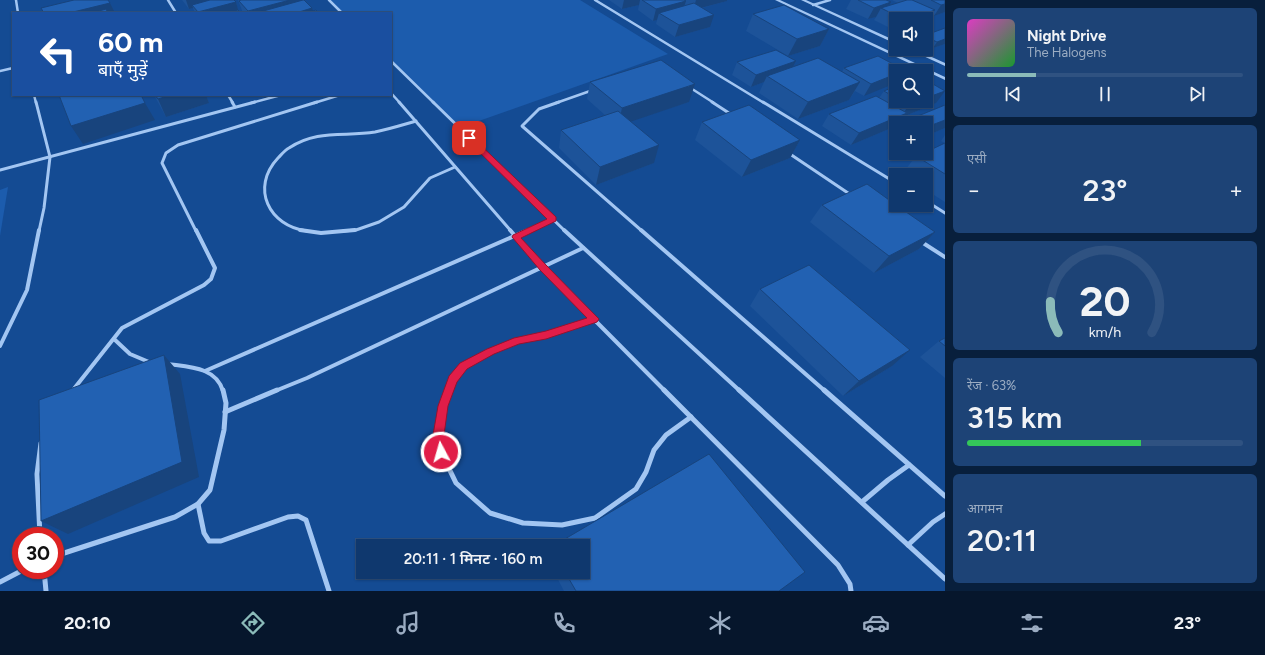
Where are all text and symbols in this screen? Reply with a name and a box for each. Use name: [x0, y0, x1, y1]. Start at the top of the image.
map controls: [889, 12, 933, 212]
button: sound: [889, 12, 933, 56]
text: 60 m: [98, 25, 163, 59]
text: Night Drive: [1027, 27, 1106, 45]
icon: left: [32, 28, 84, 80]
text: The Halogens: [1027, 45, 1107, 60]
text: बाएँ मुड़ें: [98, 59, 148, 81]
button: search: [889, 64, 933, 108]
icon: previous: [1002, 83, 1024, 105]
icon: pause: [1094, 83, 1116, 105]
icon: next: [1186, 83, 1208, 105]
button: +: [889, 116, 933, 160]
pin: [452, 121, 486, 155]
icon: arrive: [458, 127, 480, 149]
text: एसी: [967, 151, 986, 166]
button: −: [889, 168, 933, 212]
text: 23°: [1083, 172, 1127, 209]
text: −: [967, 177, 981, 204]
text: +: [1229, 177, 1243, 204]
text: 20: [1079, 276, 1131, 326]
text: km/h: [1089, 323, 1121, 341]
text: रेंज · 63%: [967, 378, 1016, 393]
text: 315 km: [967, 399, 1062, 436]
position arrow: [420, 431, 462, 473]
text: आगमन: [967, 501, 1003, 516]
text: 20:11: [967, 522, 1037, 559]
speed limit sign: 30: [12, 527, 64, 579]
text: 20:11 · 1 मिनट · 160 m: [404, 550, 542, 568]
icon: directions: [239, 609, 267, 637]
icon: music: [394, 609, 422, 637]
icon: phone: [550, 609, 578, 637]
icon: climate: [706, 609, 734, 637]
icon: car: [862, 609, 890, 637]
icon: filters: [1018, 609, 1046, 637]
text: 20:10: [64, 612, 111, 634]
text: 23°: [1174, 612, 1201, 634]

